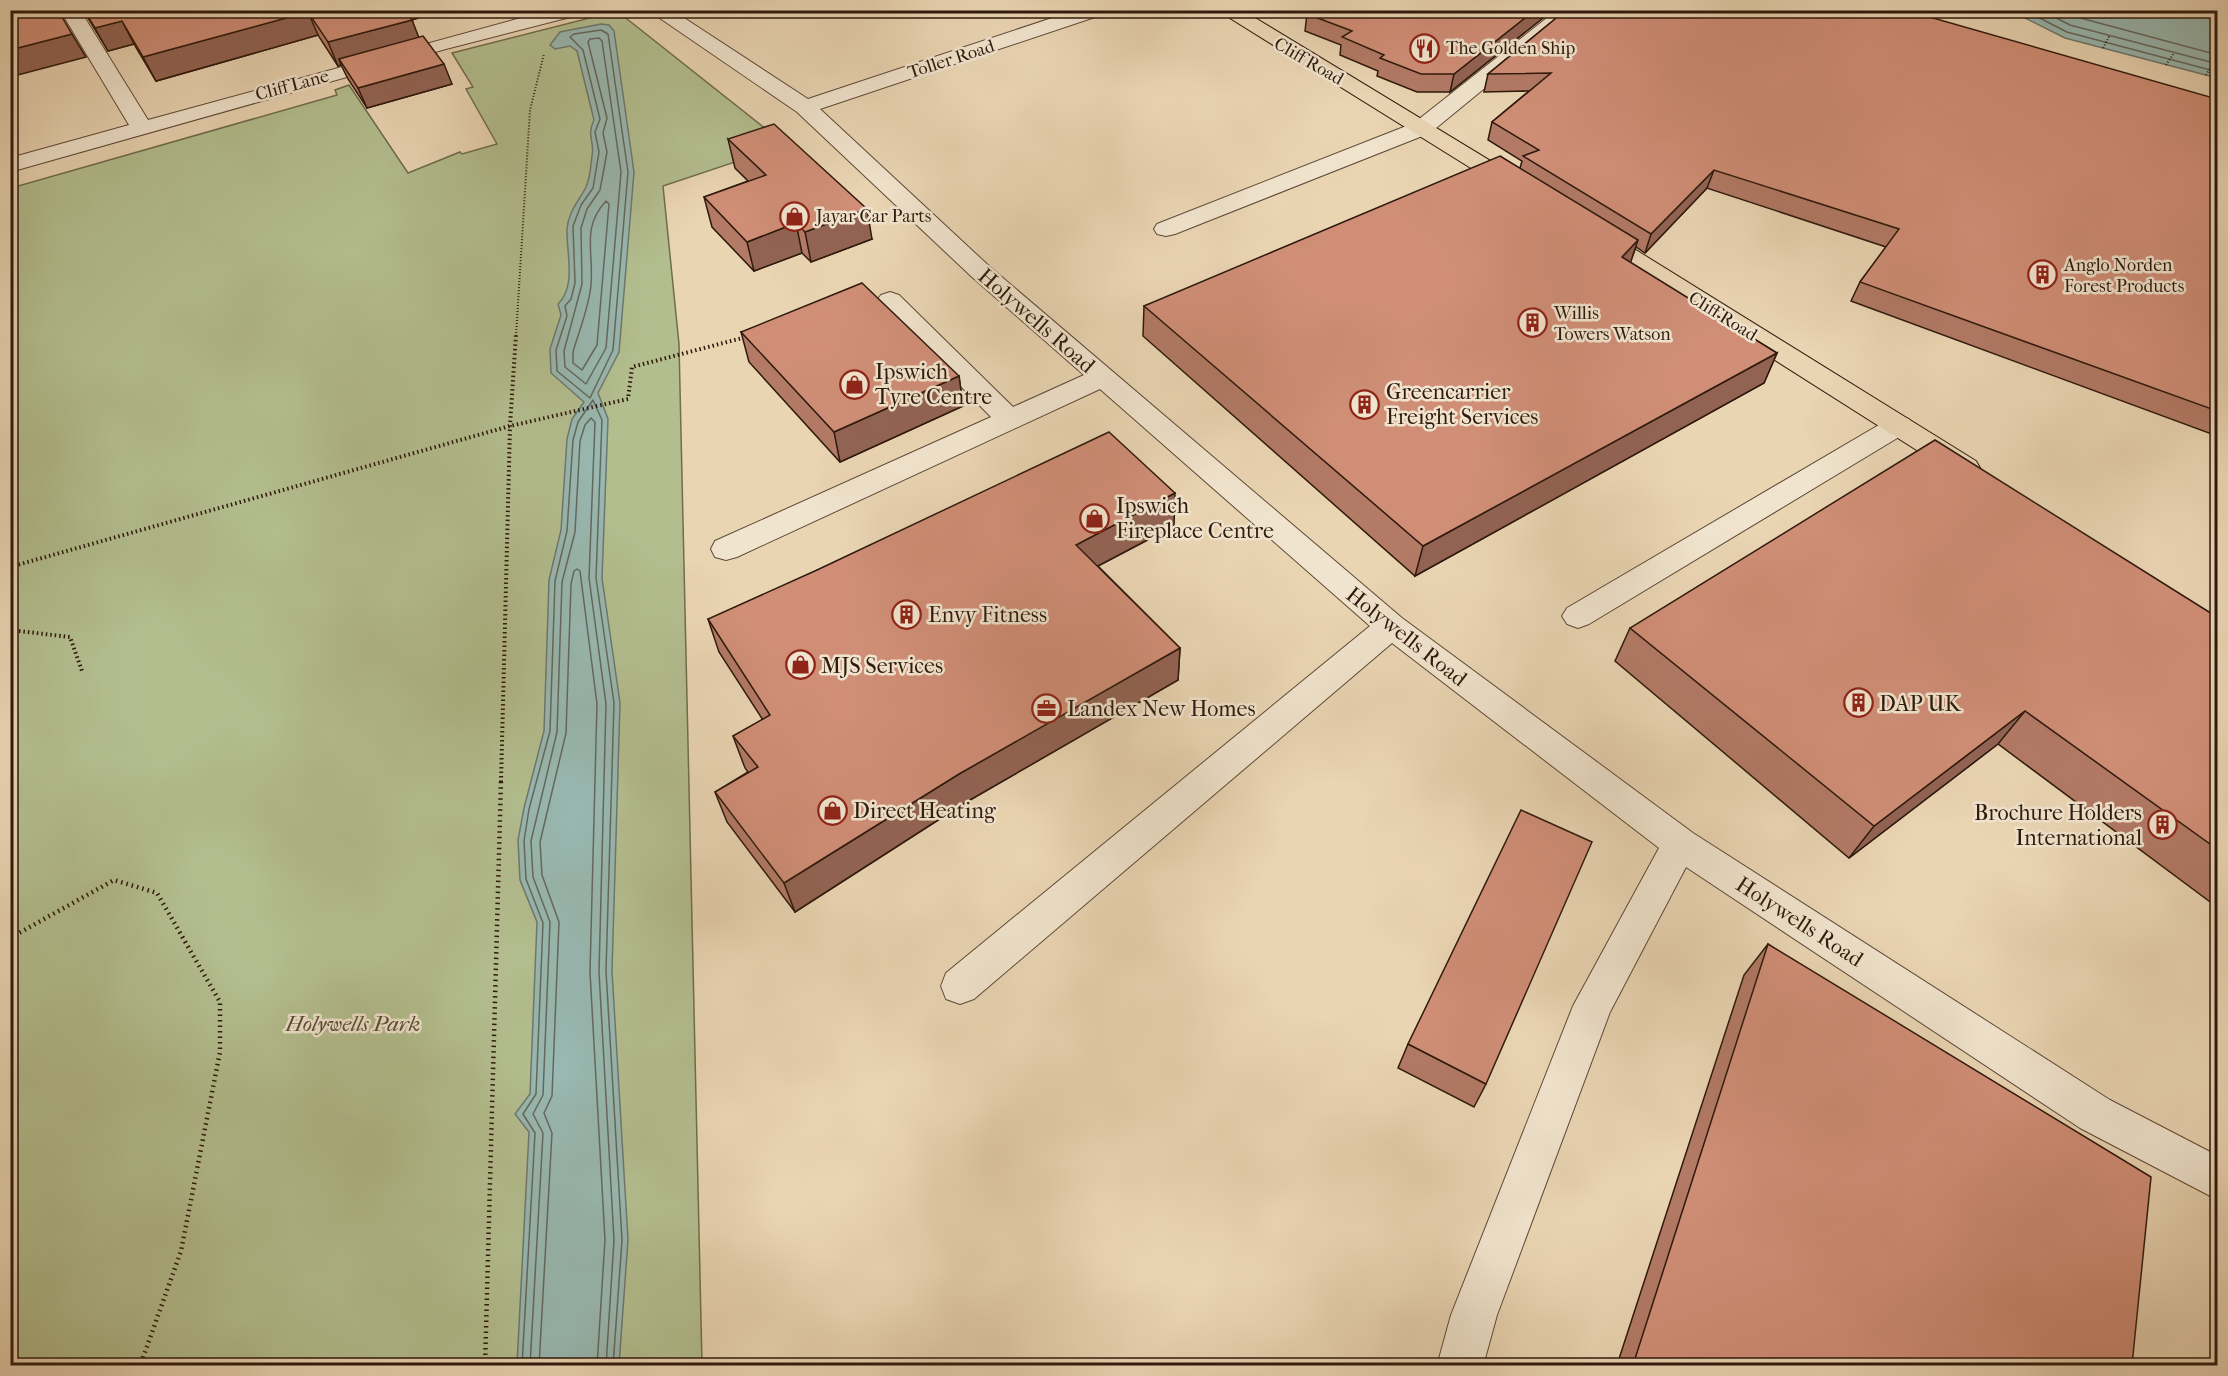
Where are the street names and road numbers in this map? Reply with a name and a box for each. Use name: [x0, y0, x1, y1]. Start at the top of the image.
street label: Cliff Road: [1270, 33, 1347, 90]
street label: Toller Road: [905, 36, 997, 83]
street label: Cliff Lane: [253, 66, 331, 105]
street label: Holywells Road: [973, 263, 1101, 379]
street label: Cliff Road: [1685, 287, 1761, 346]
street label: Holywells Road: [1341, 582, 1473, 693]
street label: Holywells Road: [1731, 871, 1869, 973]

